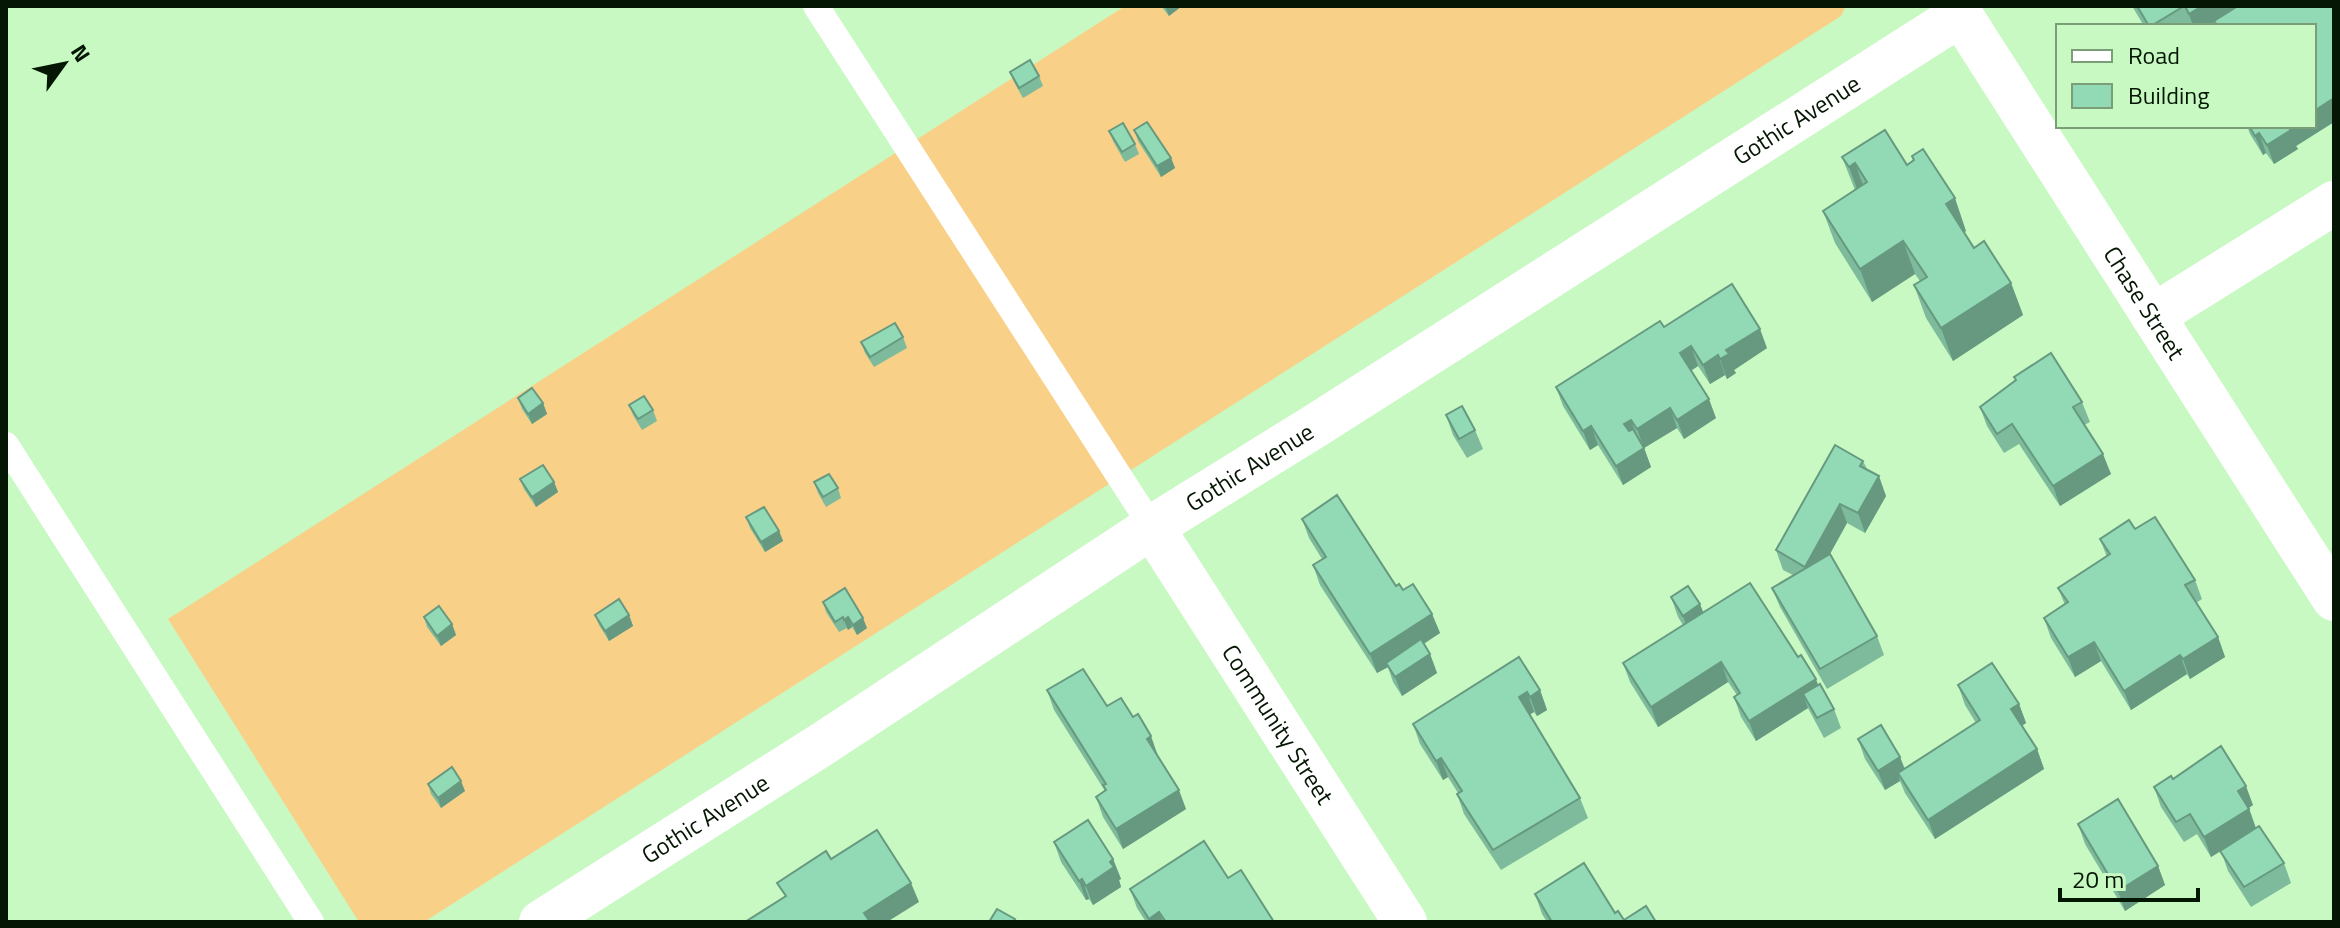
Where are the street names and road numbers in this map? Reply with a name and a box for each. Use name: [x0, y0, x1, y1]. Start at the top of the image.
street label: Gothic Avenue: [1726, 65, 1867, 173]
street label: Chase Street: [2095, 239, 2195, 367]
street label: Gothic Avenue: [1178, 413, 1320, 520]
street label: Community Street: [1213, 637, 1343, 812]
street label: Gothic Avenue: [634, 764, 776, 872]

